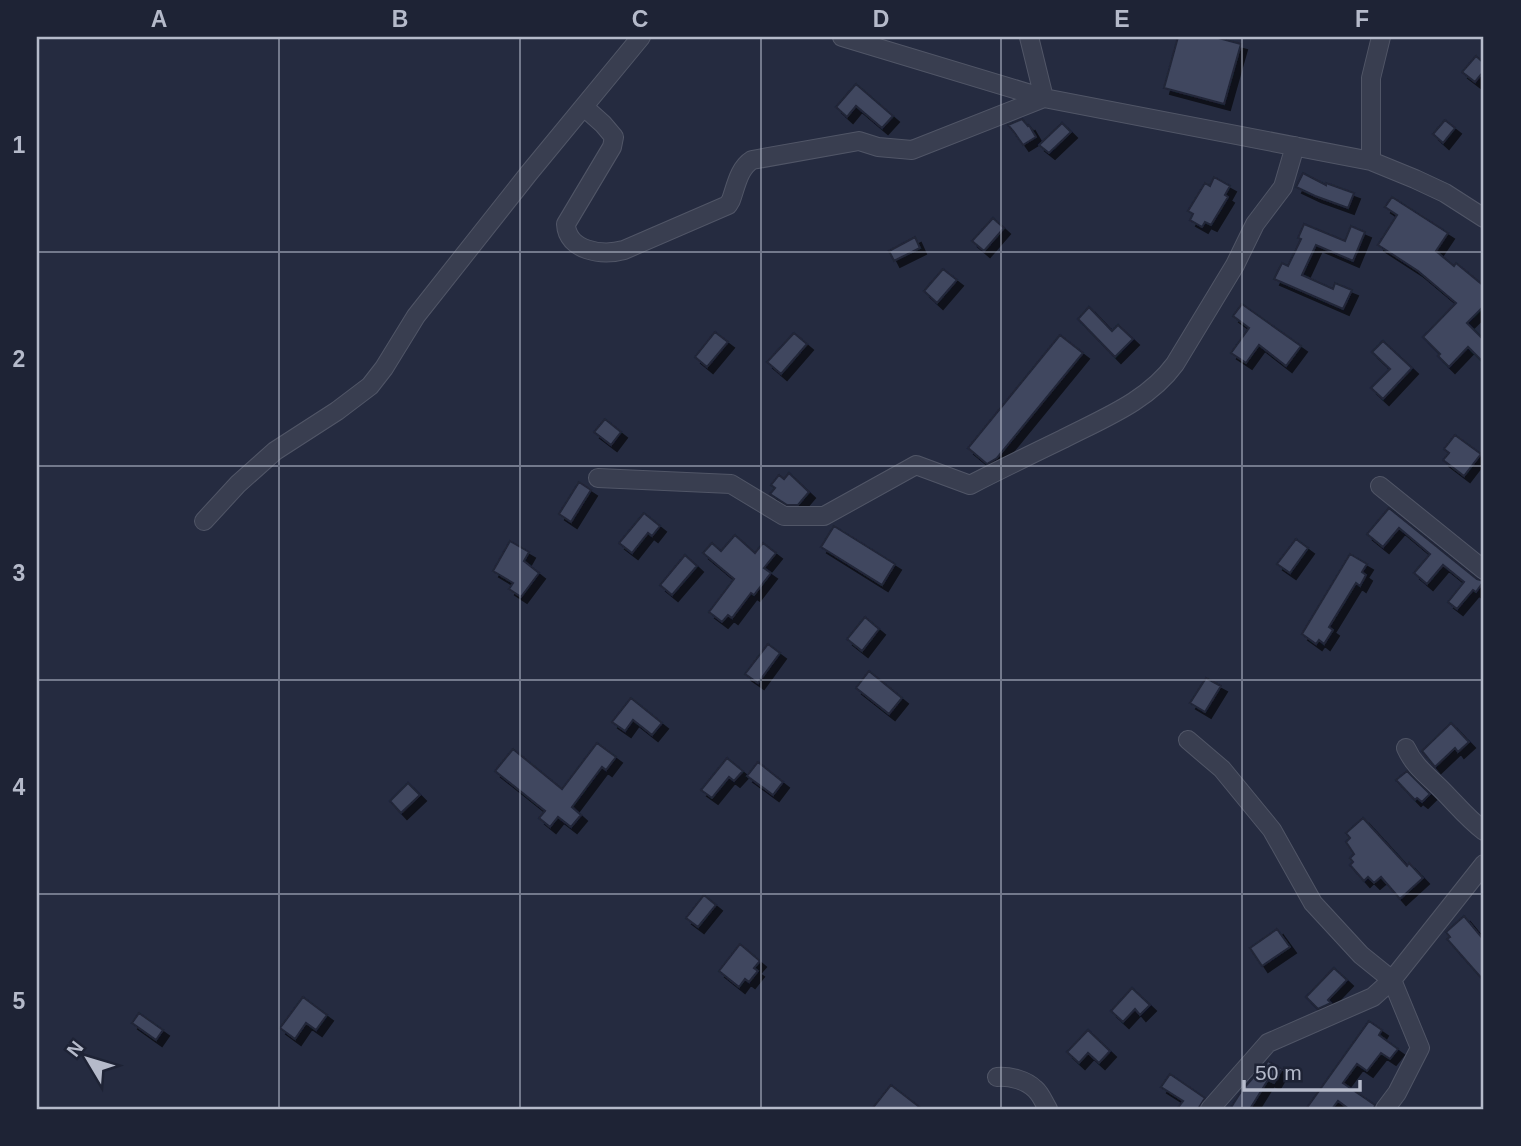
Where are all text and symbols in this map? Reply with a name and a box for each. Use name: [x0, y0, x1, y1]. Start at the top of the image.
text: A: [151, 6, 167, 32]
text: B: [392, 6, 408, 32]
text: C: [632, 6, 648, 32]
text: D: [873, 6, 889, 32]
text: E: [1114, 6, 1130, 32]
text: F: [1355, 6, 1369, 32]
text: 1: [13, 132, 26, 158]
text: 2: [13, 346, 25, 372]
text: 3: [13, 560, 25, 586]
text: 4: [13, 774, 26, 800]
text: 5: [13, 988, 26, 1014]
north arrow: [52, 1024, 122, 1094]
text: N: [62, 1037, 87, 1061]
scale bar: [1244, 1048, 1360, 1092]
text: 50 m: [1255, 1061, 1302, 1084]

